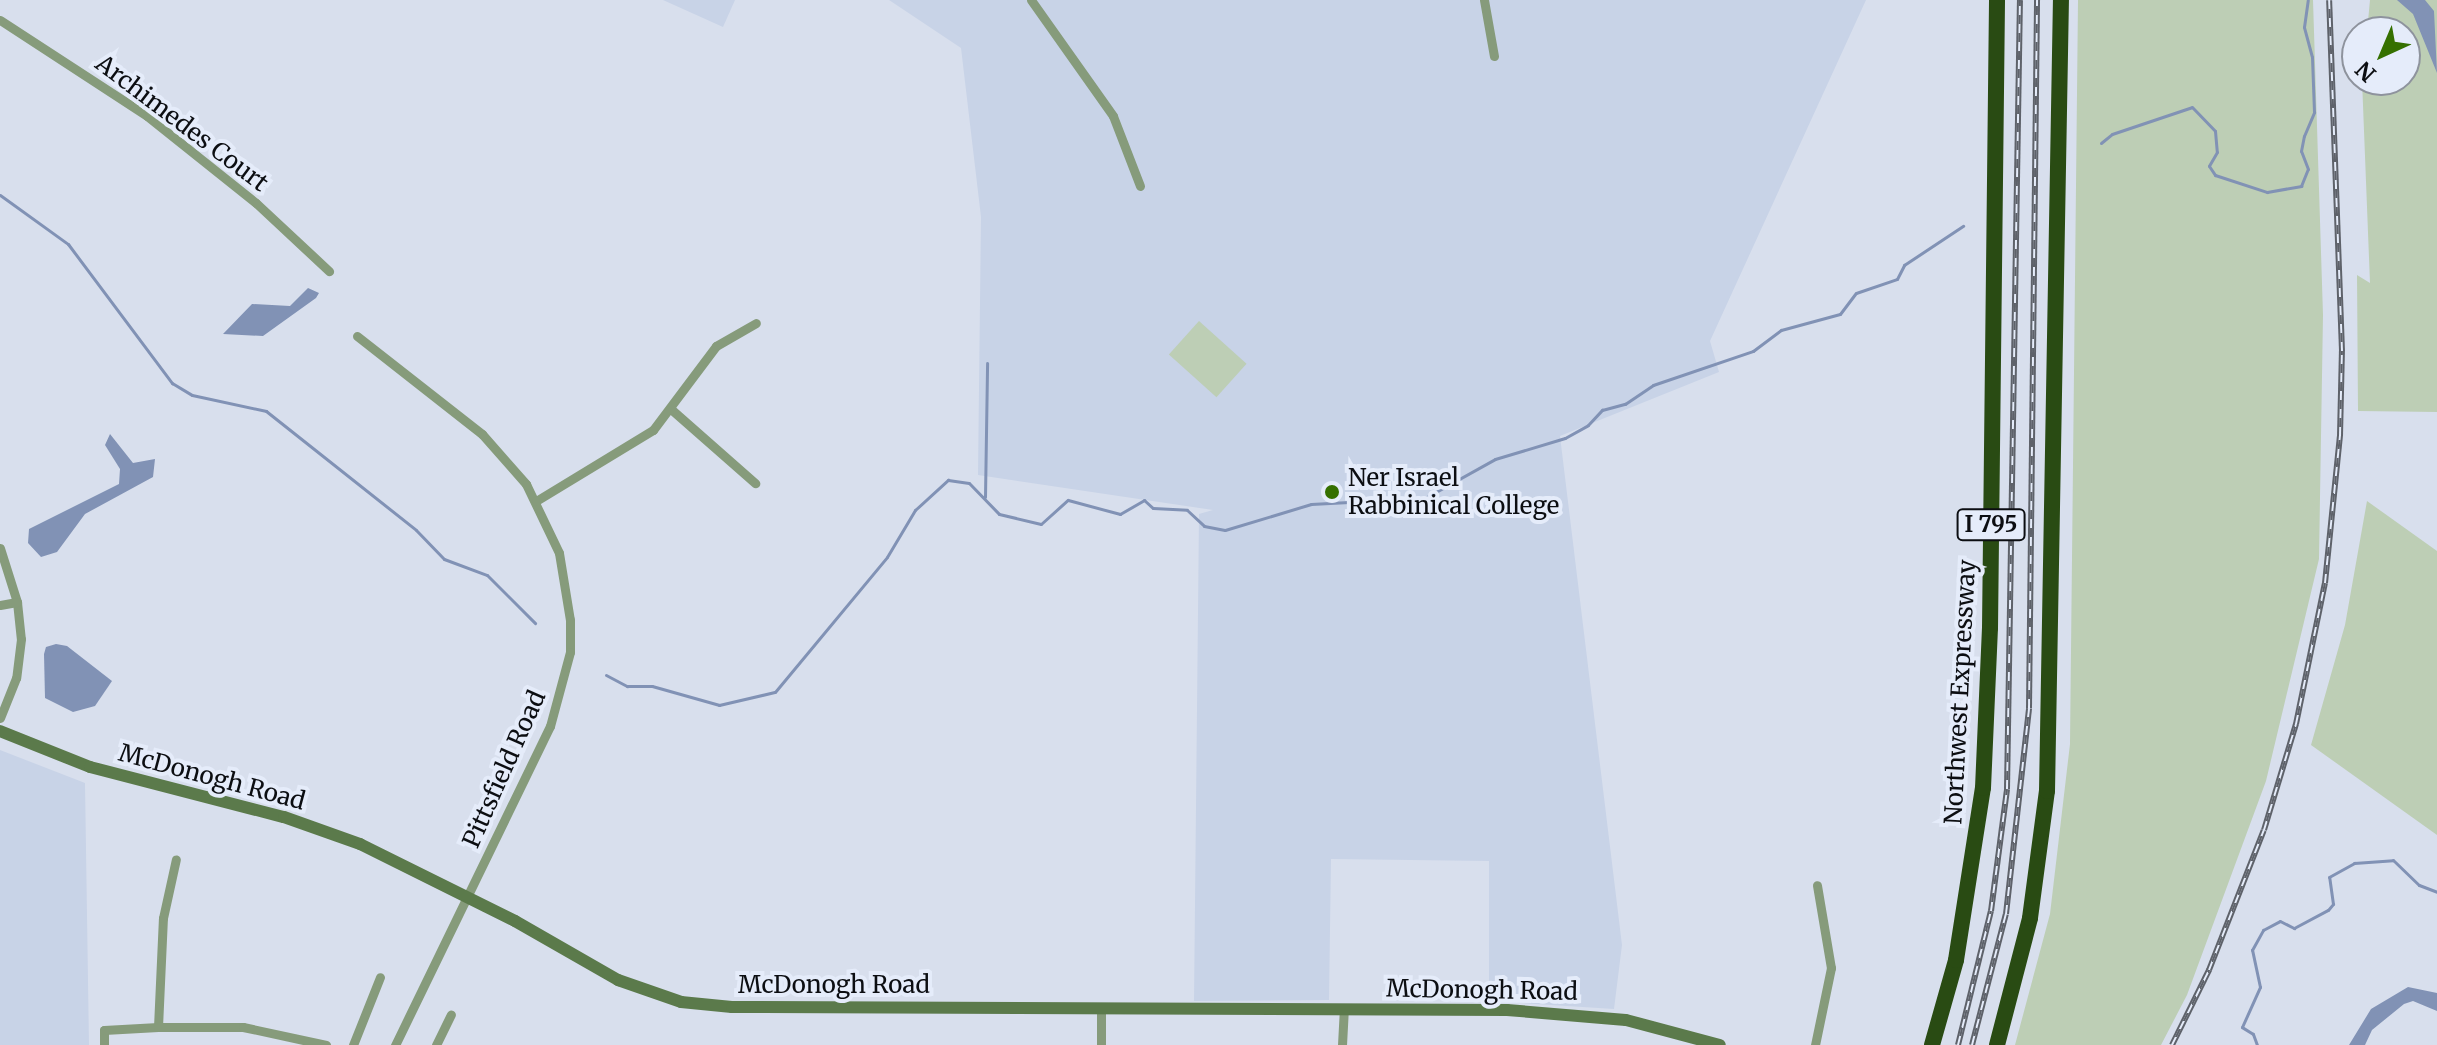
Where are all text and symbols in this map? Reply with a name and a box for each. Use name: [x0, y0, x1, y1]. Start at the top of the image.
north arrow: [2341, 16, 2421, 96]
street label: Archimedes Court: [90, 49, 274, 197]
text: N: [2350, 56, 2382, 88]
place label: Ner Israel Rabbinical College: [1348, 464, 1559, 520]
marker: Ner Israel Rabbinical College: [1323, 483, 1341, 501]
road number: I 795: [1955, 507, 2027, 543]
street label: Northwest Expressway: [1939, 559, 1981, 825]
street label: Pittsfield Road: [457, 686, 551, 852]
street label: McDonogh Road: [116, 738, 308, 816]
street label: McDonogh Road: [738, 971, 930, 999]
street label: McDonogh Road: [1386, 974, 1578, 1006]

